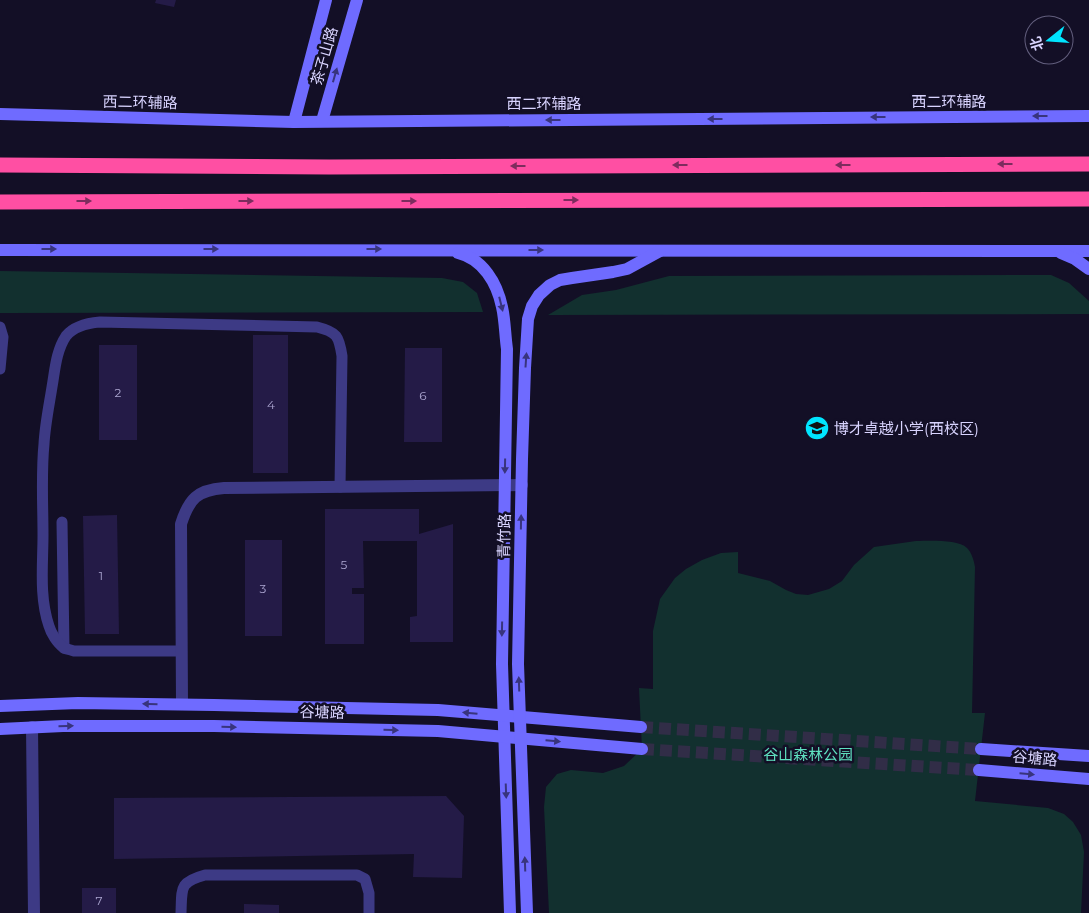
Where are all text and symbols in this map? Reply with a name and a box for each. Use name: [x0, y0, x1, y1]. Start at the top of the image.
north arrow: [1024, 15, 1074, 65]
street label: 茶子山路: [307, 25, 341, 87]
text: 北: [1026, 34, 1047, 53]
one-way arrow: [332, 67, 340, 82]
street label: 西二环辅路: [102, 92, 178, 112]
street label: 西二环辅路: [911, 92, 987, 111]
street label: 西二环辅路: [506, 94, 582, 113]
one-way arrow: [1032, 112, 1048, 120]
one-way arrow: [870, 113, 886, 121]
one-way arrow: [707, 115, 723, 123]
one-way arrow: [545, 116, 561, 124]
one-way arrow: [997, 160, 1013, 168]
one-way arrow: [672, 161, 688, 169]
one-way arrow: [835, 161, 851, 169]
one-way arrow: [510, 162, 526, 170]
one-way arrow: [563, 196, 579, 204]
one-way arrow: [76, 197, 92, 205]
one-way arrow: [238, 197, 254, 205]
one-way arrow: [401, 197, 417, 205]
one-way arrow: [41, 245, 57, 253]
one-way arrow: [203, 245, 219, 253]
one-way arrow: [366, 245, 382, 253]
one-way arrow: [528, 246, 544, 254]
one-way arrow: [497, 297, 505, 312]
one-way arrow: [522, 351, 530, 367]
house number: 2: [115, 385, 122, 400]
house number: 6: [419, 388, 427, 403]
house number: 4: [267, 397, 275, 412]
school or university icon: 博才卓越小学(西校区): [804, 415, 830, 441]
place label: 博才卓越小学(西校区): [834, 419, 979, 438]
one-way arrow: [501, 459, 509, 475]
street label: 青竹路: [494, 513, 514, 559]
one-way arrow: [517, 514, 525, 530]
house number: 5: [341, 557, 348, 572]
house number: 1: [99, 568, 103, 583]
house number: 3: [260, 581, 267, 596]
one-way arrow: [498, 621, 506, 637]
one-way arrow: [515, 676, 523, 692]
one-way arrow: [142, 700, 158, 708]
street label: 谷塘路: [299, 702, 345, 722]
one-way arrow: [462, 708, 478, 716]
one-way arrow: [58, 722, 74, 730]
one-way arrow: [221, 723, 237, 731]
one-way arrow: [383, 726, 399, 734]
one-way arrow: [545, 738, 561, 746]
park label: 谷山森林公园: [763, 745, 853, 764]
street label: 谷塘路: [1012, 747, 1058, 769]
one-way arrow: [1020, 770, 1036, 778]
one-way arrow: [502, 784, 510, 800]
one-way arrow: [521, 856, 529, 872]
house number: 7: [95, 893, 103, 908]

